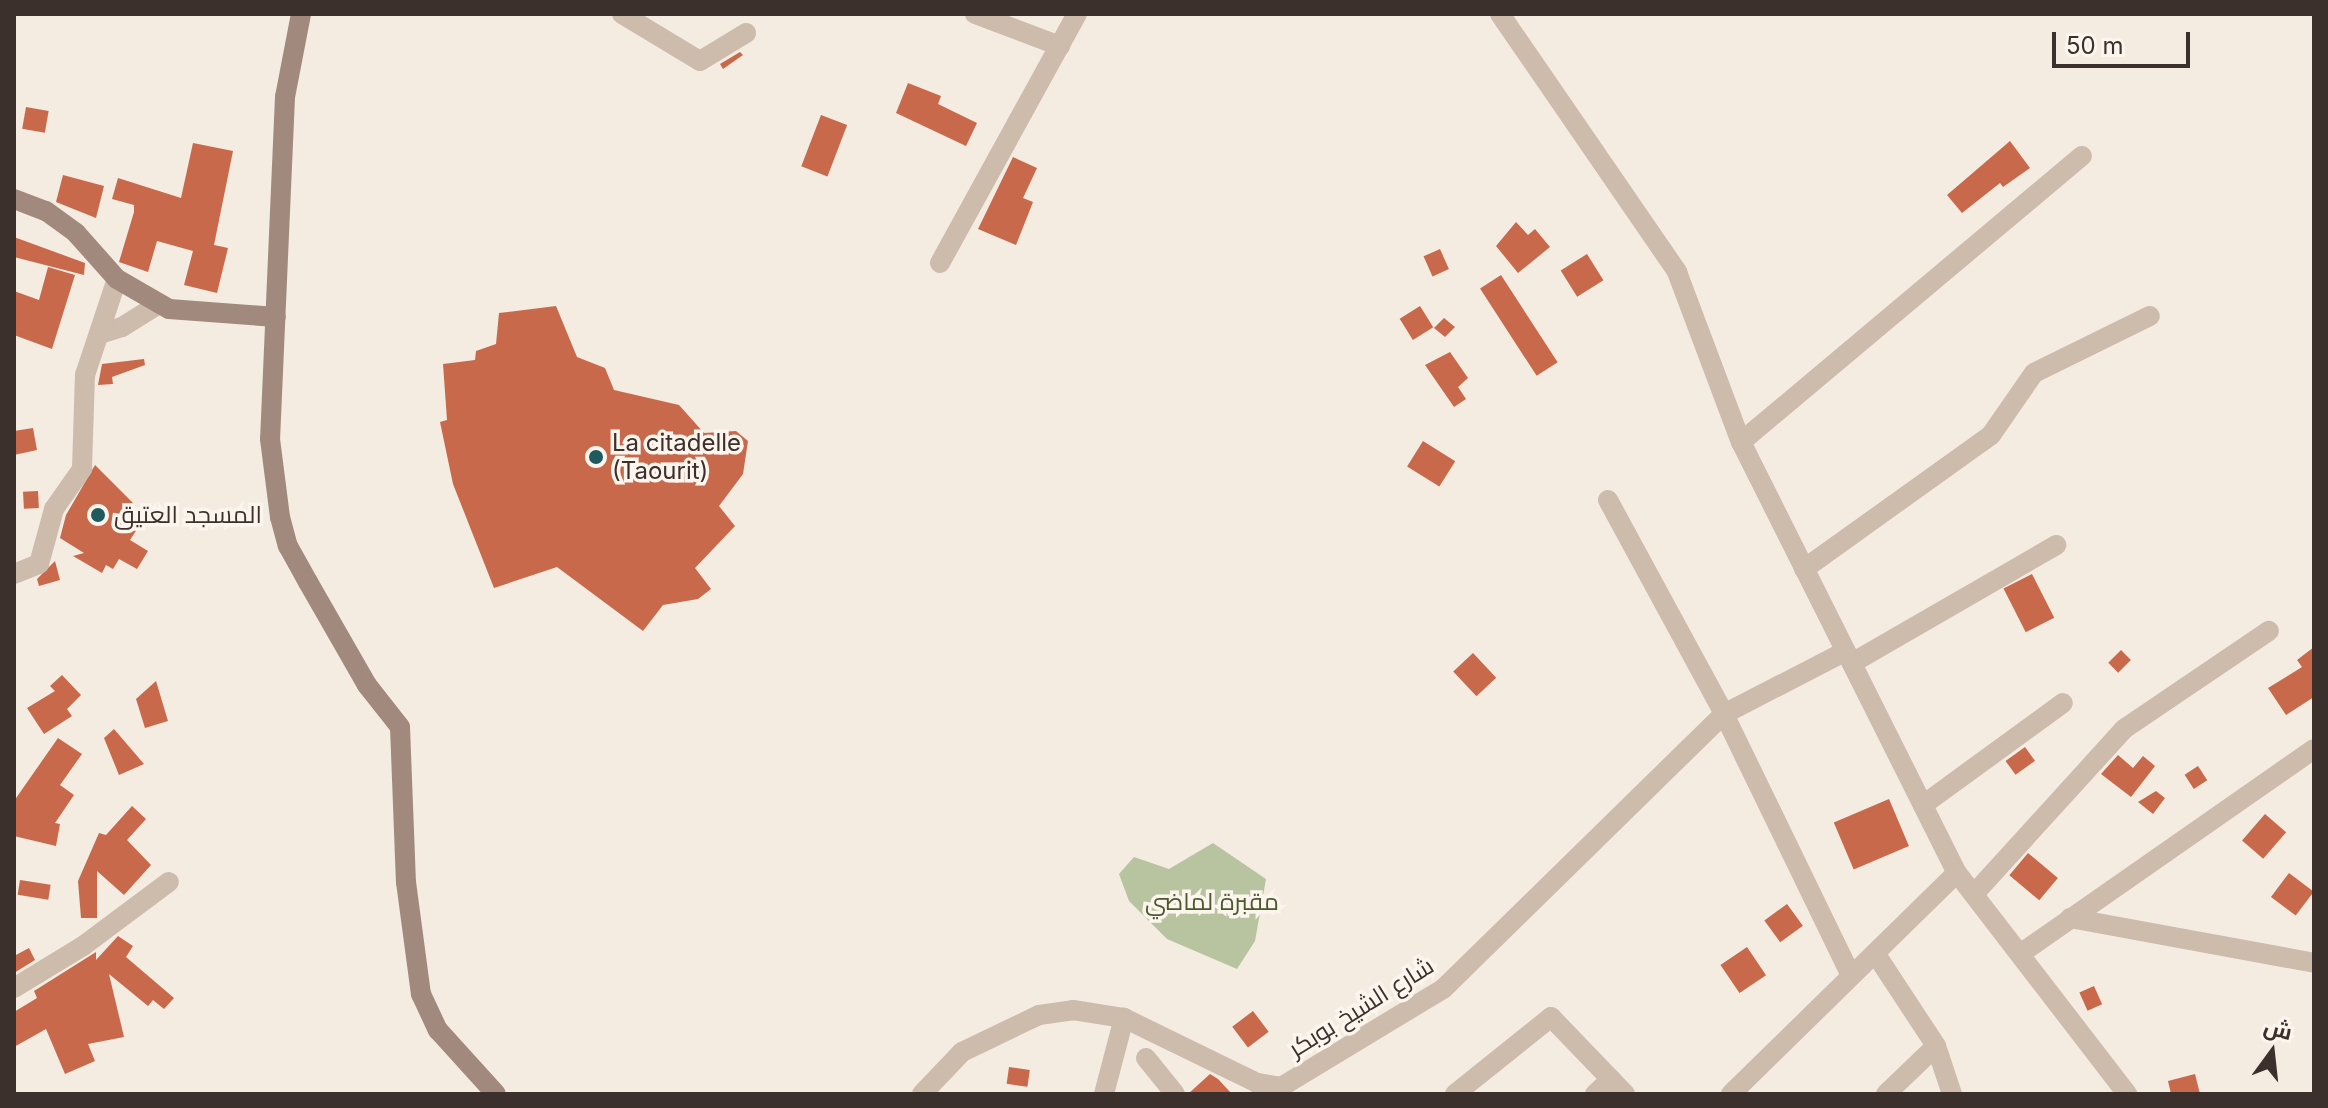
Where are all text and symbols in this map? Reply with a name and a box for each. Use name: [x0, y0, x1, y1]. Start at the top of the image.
scale bar: [2056, 16, 2194, 66]
text: 50 m: [2066, 31, 2124, 60]
place label: La citadelle (Taourit): [612, 429, 741, 485]
marker: La citadelle (Taourit): [587, 448, 605, 466]
place label: المسجد العتيق: [114, 501, 262, 529]
marker: المسجد العتيق: [89, 506, 107, 524]
park label: مقبرة لماضي: [1145, 888, 1279, 916]
street label: شارع الشيخ بوبكر: [1283, 951, 1439, 1063]
north arrow: [2232, 1012, 2312, 1092]
text: ش: [2261, 1013, 2295, 1045]

